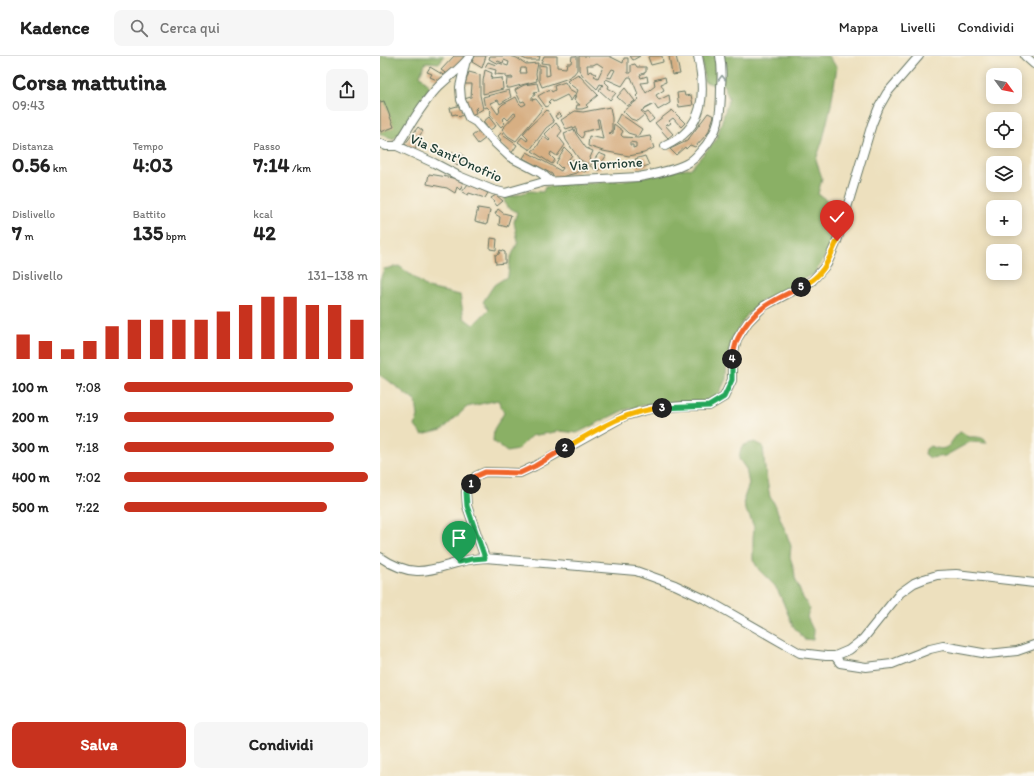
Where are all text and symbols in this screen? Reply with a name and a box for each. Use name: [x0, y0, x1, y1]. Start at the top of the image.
search box: [114, 10, 394, 46]
text: Kadence: [20, 16, 90, 39]
icon: search: [128, 17, 150, 39]
text: Cerca qui: [160, 19, 220, 37]
text: Mappa: [839, 19, 878, 36]
text: Livelli: [900, 19, 935, 36]
text: Condividi: [957, 19, 1014, 36]
north arrow: [986, 68, 1022, 104]
map controls: [986, 68, 1022, 280]
text: Corsa mattutina: [12, 69, 167, 96]
button: share: [326, 69, 368, 111]
one-way arrow: [717, 75, 726, 81]
text: 09:43: [12, 98, 45, 113]
button: locate: [986, 112, 1022, 148]
street label: Via Sant'Onofrio: [407, 130, 505, 186]
text: Distanza: [12, 140, 54, 153]
text: Tempo: [133, 140, 163, 153]
text: Passo: [253, 140, 280, 153]
text: 0.56: [12, 153, 50, 177]
text: 4:03: [133, 153, 173, 177]
text: 7:14: [253, 153, 289, 177]
street label: Via Torrione: [569, 154, 643, 174]
button: layers: [986, 156, 1022, 192]
text: km: [50, 162, 67, 175]
text: /km: [289, 162, 311, 175]
pin: [820, 200, 854, 241]
button: +: [986, 200, 1022, 236]
icon: check: [826, 206, 848, 228]
text: Dislivello: [12, 208, 55, 221]
text: Battito: [133, 208, 166, 221]
text: kcal: [253, 208, 273, 221]
text: 7: [12, 221, 22, 245]
text: 135: [133, 221, 163, 245]
text: 42: [253, 221, 276, 245]
text: m: [22, 230, 34, 243]
text: bpm: [163, 230, 186, 243]
button: −: [986, 244, 1022, 280]
text: Dislivello: [12, 268, 63, 283]
text: 131–138 m: [307, 268, 368, 283]
pin: 5: [791, 277, 811, 297]
text: 5: [798, 280, 804, 293]
pin: 4: [722, 349, 742, 369]
text: 4: [729, 352, 735, 365]
text: 100 m: [12, 380, 48, 395]
text: 7:08: [76, 380, 101, 395]
pin: 3: [652, 398, 672, 418]
text: 3: [659, 401, 665, 414]
text: 200 m: [12, 410, 49, 425]
text: 7:19: [76, 410, 98, 425]
pin: 2: [555, 438, 575, 458]
text: 300 m: [12, 440, 49, 455]
text: 7:18: [76, 440, 99, 455]
text: 2: [562, 441, 568, 454]
text: 400 m: [12, 470, 50, 485]
text: 7:02: [76, 470, 100, 485]
pin: 1: [461, 474, 481, 494]
text: 1: [468, 477, 474, 490]
text: 500 m: [12, 500, 49, 515]
text: 7:22: [76, 500, 99, 515]
pin: [442, 521, 476, 562]
icon: arrive: [448, 527, 470, 549]
button: Salva: [12, 722, 186, 768]
button: Condividi: [194, 722, 368, 768]

